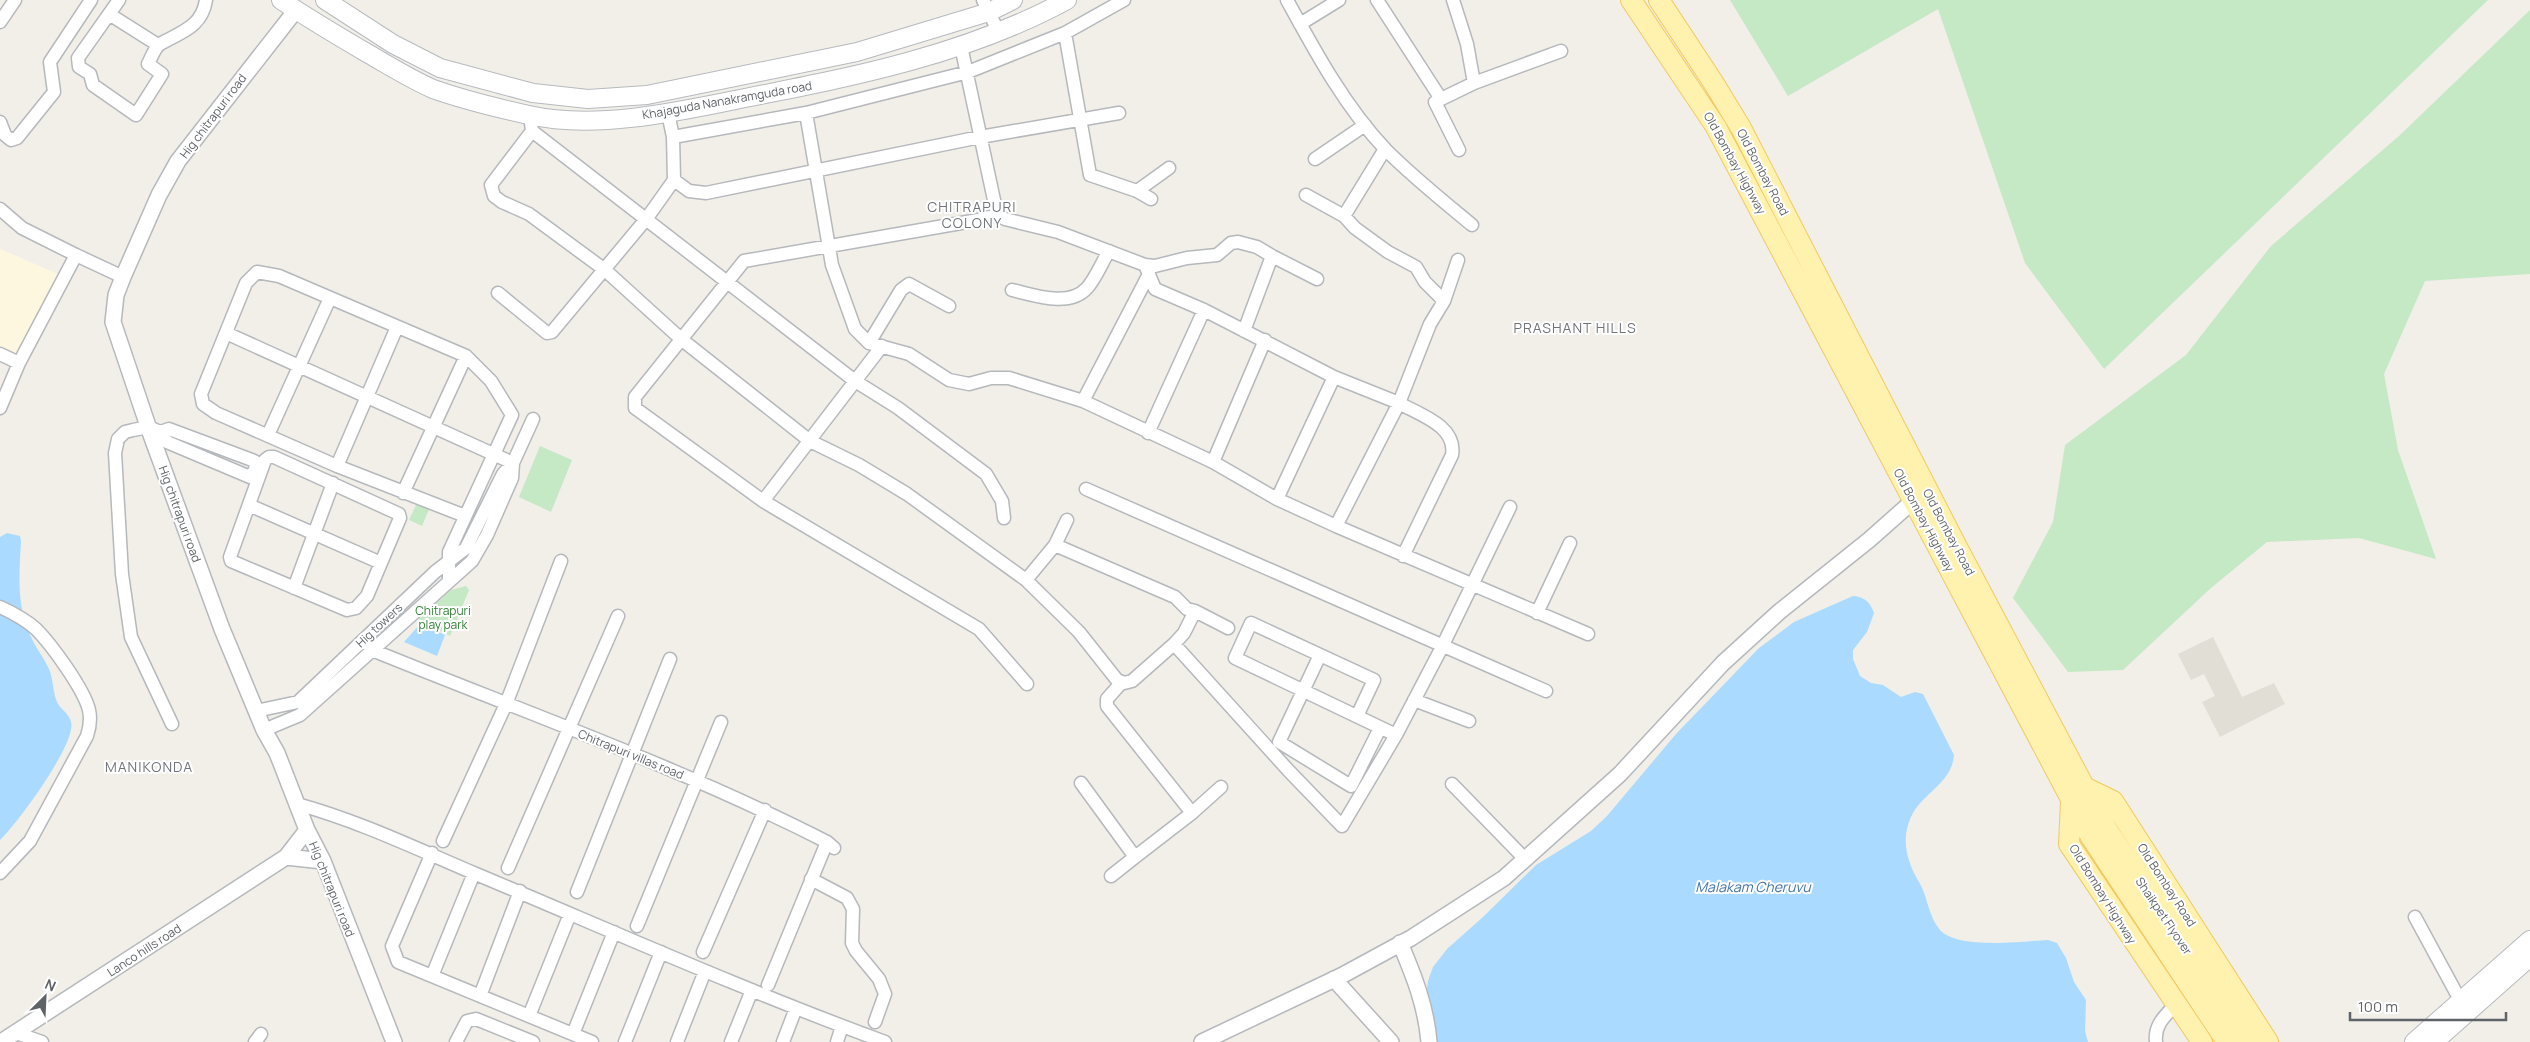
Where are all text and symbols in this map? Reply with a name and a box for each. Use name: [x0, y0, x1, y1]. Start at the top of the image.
street label: Hig chitrapuri road: [176, 70, 250, 162]
street label: Khajaguda Nanakramguda road: [641, 77, 813, 123]
street label: Old Bombay Highway: [1700, 109, 1771, 218]
street label: Old Bombay Road: [1733, 126, 1793, 218]
district label: CHITRAPURI COLONY: [927, 197, 1017, 232]
district label: PRASHANT HILLS: [1513, 318, 1637, 337]
street label: Hig chitrapuri road: [155, 463, 205, 565]
street label: Old Bombay Highway: [1890, 465, 1959, 575]
street label: Old Bombay Road: [1919, 486, 1979, 578]
street label: Hig towers: [352, 599, 406, 651]
park label: Chitrapuri play park: [415, 602, 471, 633]
street label: Chitrapuri villas road: [576, 725, 686, 783]
district label: MANIKONDA: [105, 757, 193, 776]
street label: Hig chitrapuri road: [305, 839, 359, 939]
street label: Old Bombay Road: [2134, 840, 2200, 930]
street label: Old Bombay Highway: [2065, 841, 2141, 948]
street label: Shaikpet Flyover: [2132, 874, 2197, 959]
water label: Malakam Cheruvu: [1695, 877, 1812, 896]
street label: Lanco hills road: [104, 920, 184, 980]
north arrow: [20, 972, 70, 1022]
text: N: [42, 974, 59, 995]
scale bar: [2350, 990, 2506, 1022]
text: 100 m: [2358, 996, 2398, 1017]

